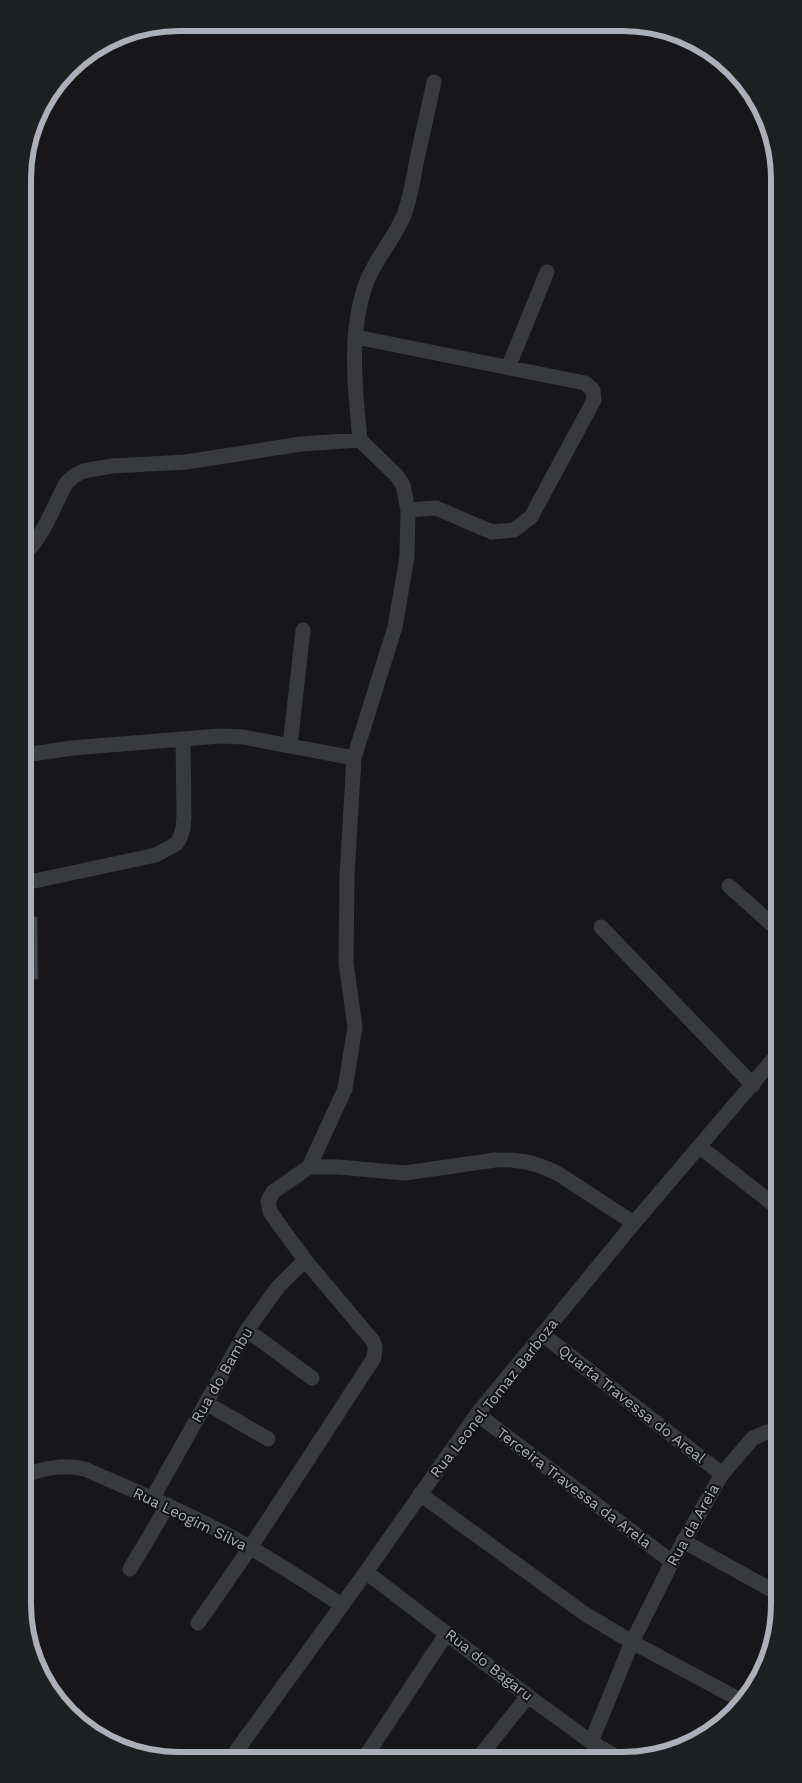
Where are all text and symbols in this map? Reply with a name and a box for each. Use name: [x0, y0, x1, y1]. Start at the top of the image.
street label: Rua Leonel Tomaz Barboza: [426, 1314, 562, 1481]
street label: Rua do Bambu: [187, 1324, 257, 1426]
street label: Quarta Travessa do Areal: [555, 1341, 710, 1467]
street label: Terceira Travessa da Arela: [493, 1424, 655, 1552]
street label: Rua da Areia: [663, 1480, 723, 1569]
street label: Rua Leogim Silva: [130, 1484, 250, 1554]
street label: Rua do Bagaru: [442, 1625, 536, 1705]

